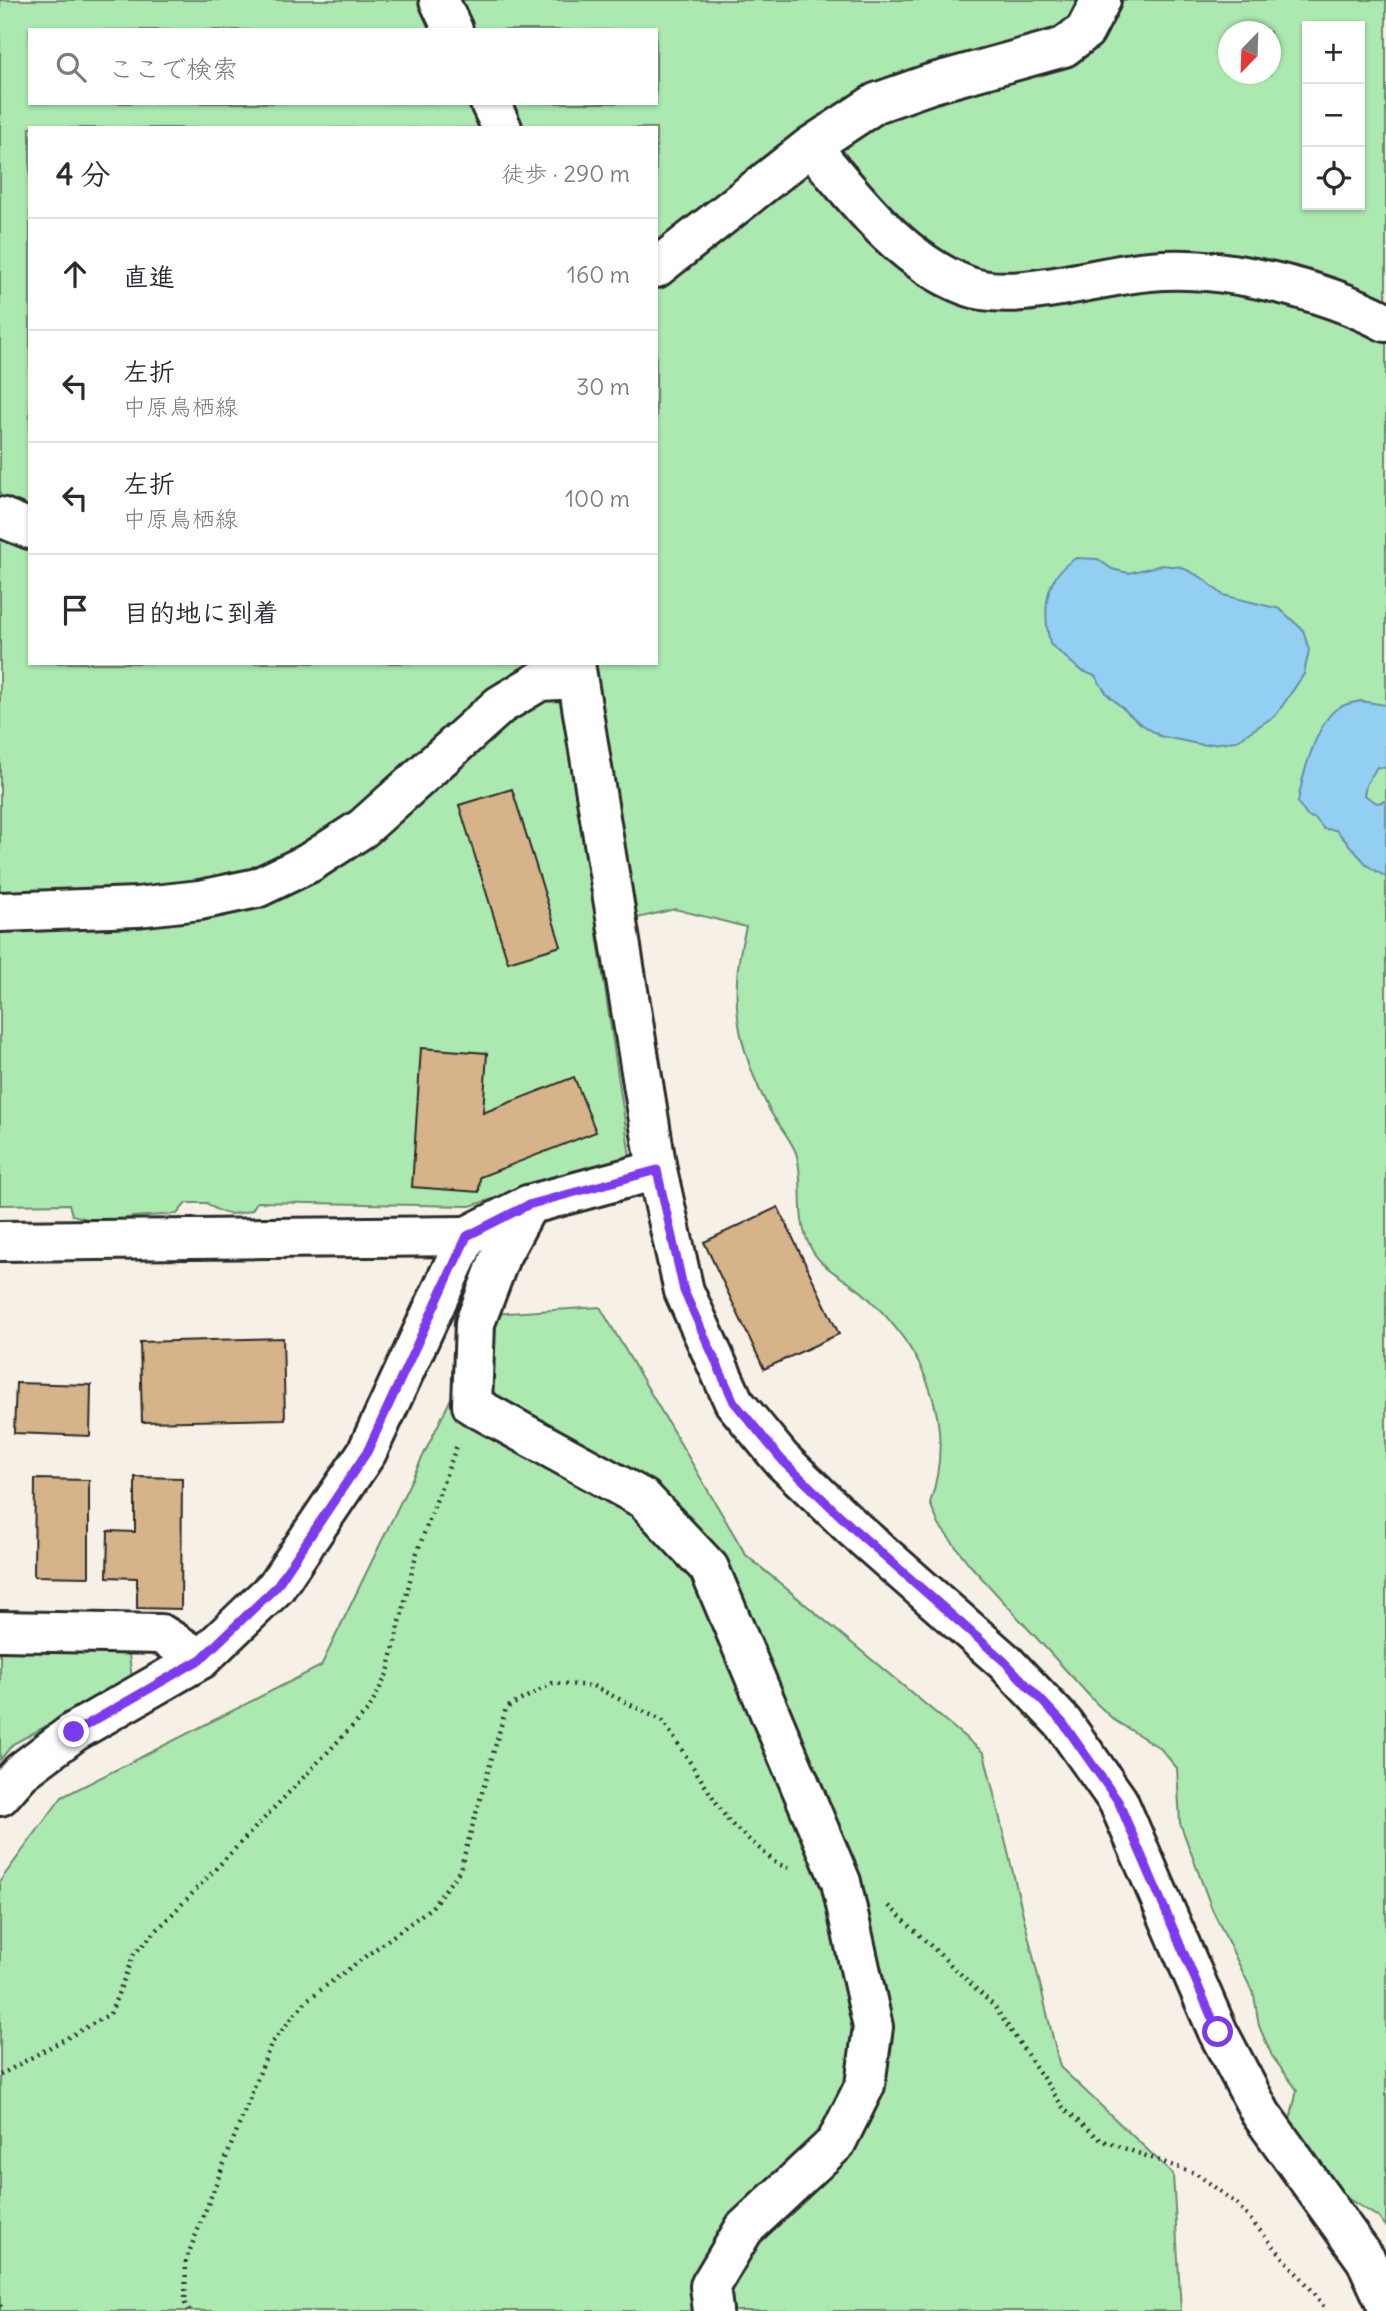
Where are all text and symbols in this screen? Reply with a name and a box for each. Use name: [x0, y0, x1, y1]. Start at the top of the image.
north arrow: [1218, 21, 1281, 84]
map controls: [1302, 21, 1365, 210]
button: +: [1302, 21, 1365, 84]
search box: [28, 28, 658, 105]
icon: search: [52, 48, 90, 86]
text: ここで検索: [108, 52, 238, 85]
button: −: [1302, 84, 1365, 147]
button: locate: [1302, 147, 1365, 210]
text: 4 分: [56, 155, 110, 193]
text: 徒歩 · 290 m: [501, 159, 630, 188]
icon: ahead: [56, 255, 94, 293]
text: 直進: [123, 260, 175, 293]
text: 160 m: [567, 260, 630, 289]
text: 左折: [123, 355, 175, 388]
icon: left: [56, 367, 94, 405]
text: 30 m: [576, 372, 630, 401]
text: 中原鳥栖線: [123, 392, 238, 421]
text: 左折: [123, 467, 175, 500]
icon: left: [56, 479, 94, 517]
text: 100 m: [565, 484, 630, 513]
text: 中原鳥栖線: [123, 504, 238, 533]
icon: arrive: [56, 591, 94, 629]
text: 目的地に到着: [123, 596, 279, 629]
route end: [58, 1716, 89, 1747]
route start: [1202, 2016, 1233, 2047]

